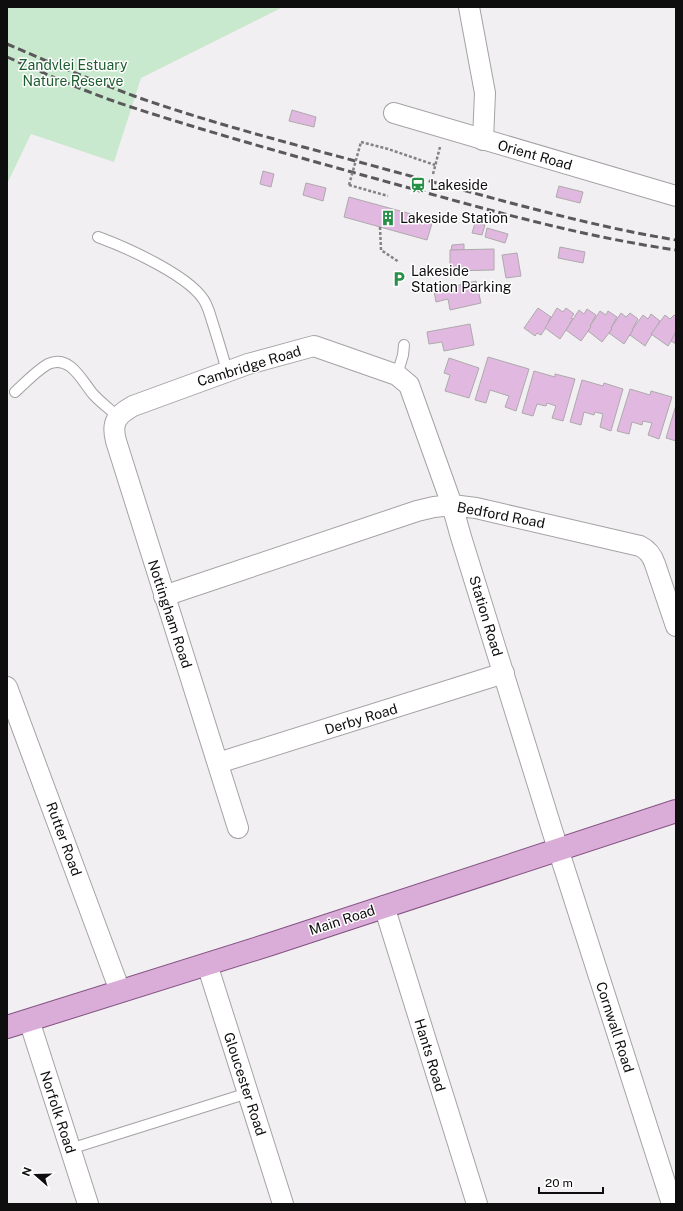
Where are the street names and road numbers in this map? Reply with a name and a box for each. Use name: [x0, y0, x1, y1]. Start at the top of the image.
street label: Orient Road: [496, 137, 574, 173]
street label: Cambridge Road: [195, 343, 303, 389]
street label: Bedford Road: [456, 499, 546, 531]
street label: Nottingham Road: [145, 558, 195, 670]
street label: Station Road: [466, 574, 506, 658]
street label: Derby Road: [323, 700, 399, 738]
street label: Rutter Road: [43, 800, 85, 878]
street label: Main Road: [307, 902, 377, 938]
street label: Cornwall Road: [593, 980, 637, 1074]
street label: Hants Road: [411, 1017, 449, 1093]
street label: Gloucester Road: [221, 1030, 269, 1138]
street label: Norfolk Road: [37, 1069, 79, 1155]

